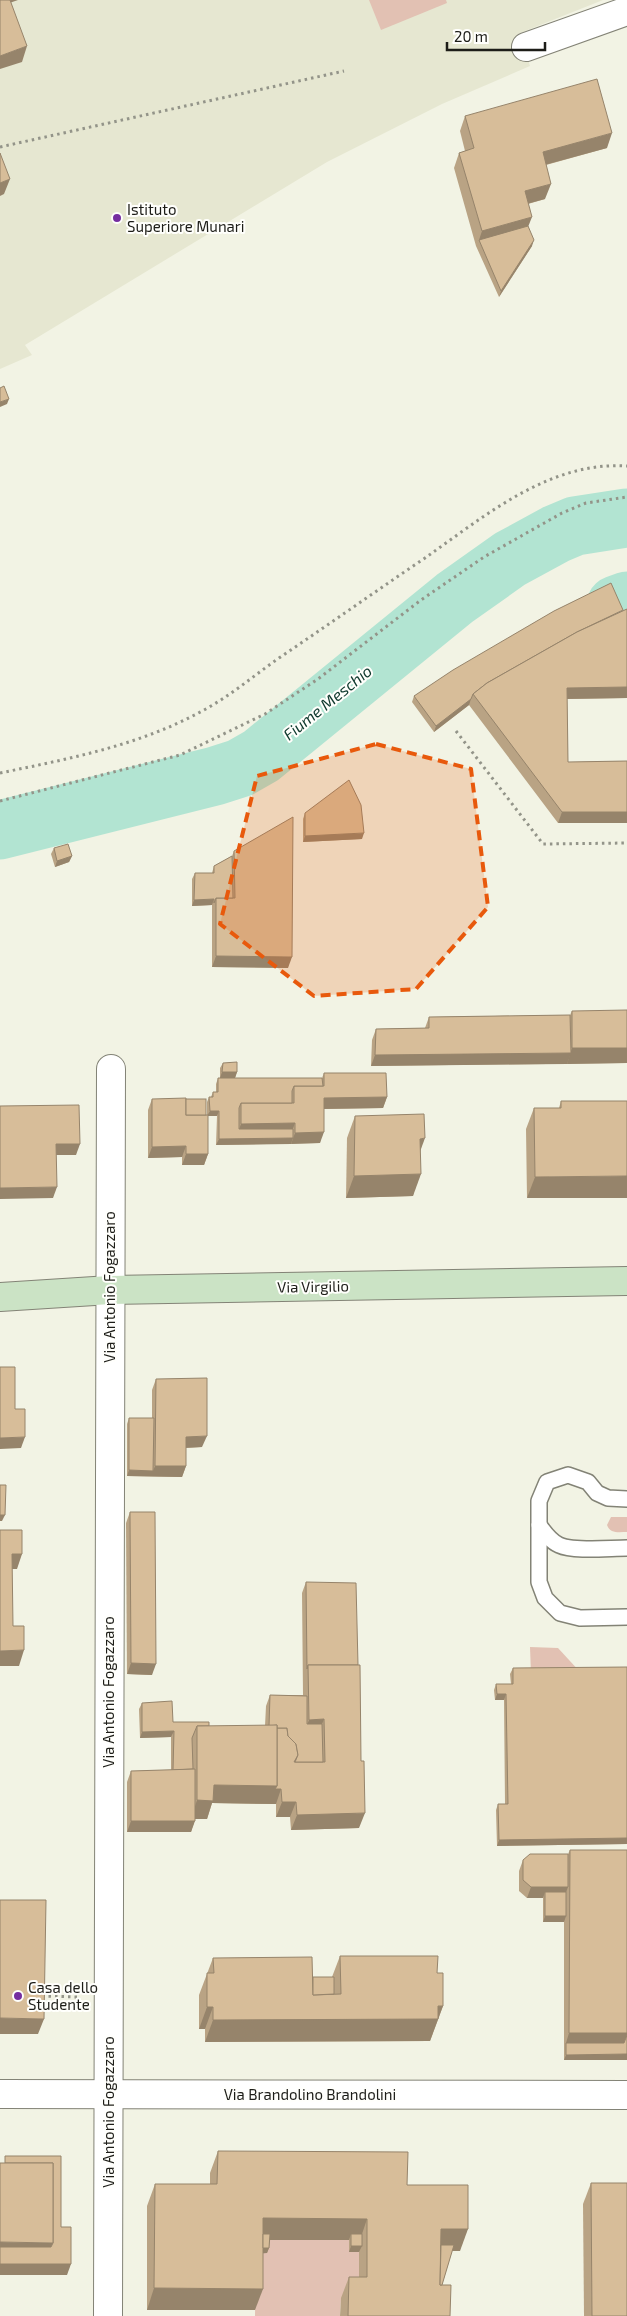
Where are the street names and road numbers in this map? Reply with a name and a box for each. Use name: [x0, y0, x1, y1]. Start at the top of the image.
street label: Via Antonio Fogazzaro: [100, 1211, 118, 1363]
street label: Via Virgilio: [277, 1276, 349, 1296]
street label: Via Antonio Fogazzaro: [99, 1616, 117, 1768]
street label: Via Antonio Fogazzaro: [99, 2036, 117, 2188]
street label: Via Brandolino Brandolini: [224, 2085, 396, 2103]

